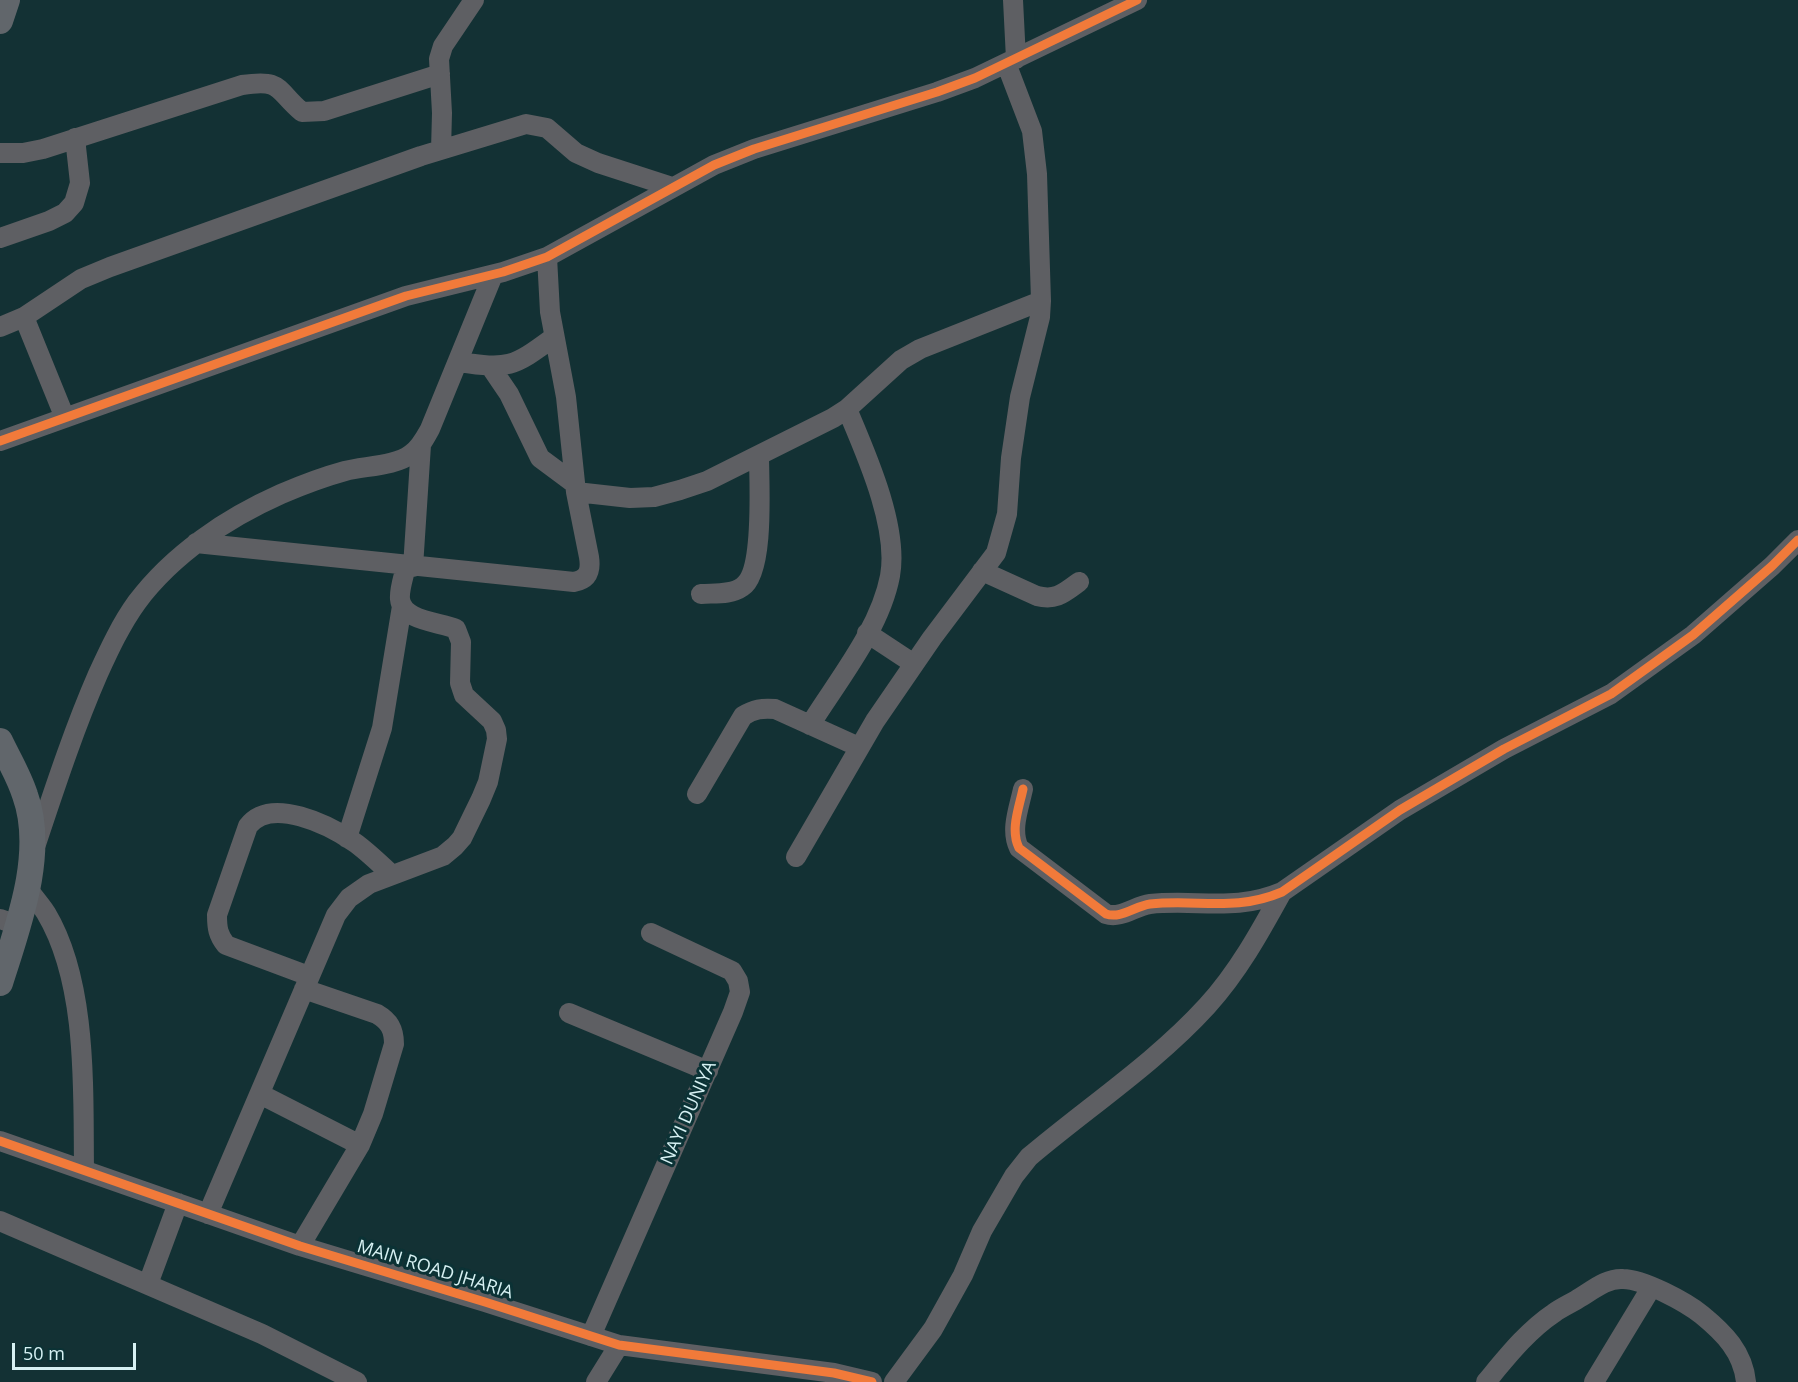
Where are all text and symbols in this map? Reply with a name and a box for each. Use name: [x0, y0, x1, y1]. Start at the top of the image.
street label: NAYI DUNIYA: [657, 1058, 721, 1168]
street label: MAIN ROAD JHARIA: [354, 1236, 516, 1304]
scale bar: [15, 1331, 140, 1369]
text: 50 m: [23, 1341, 65, 1365]

